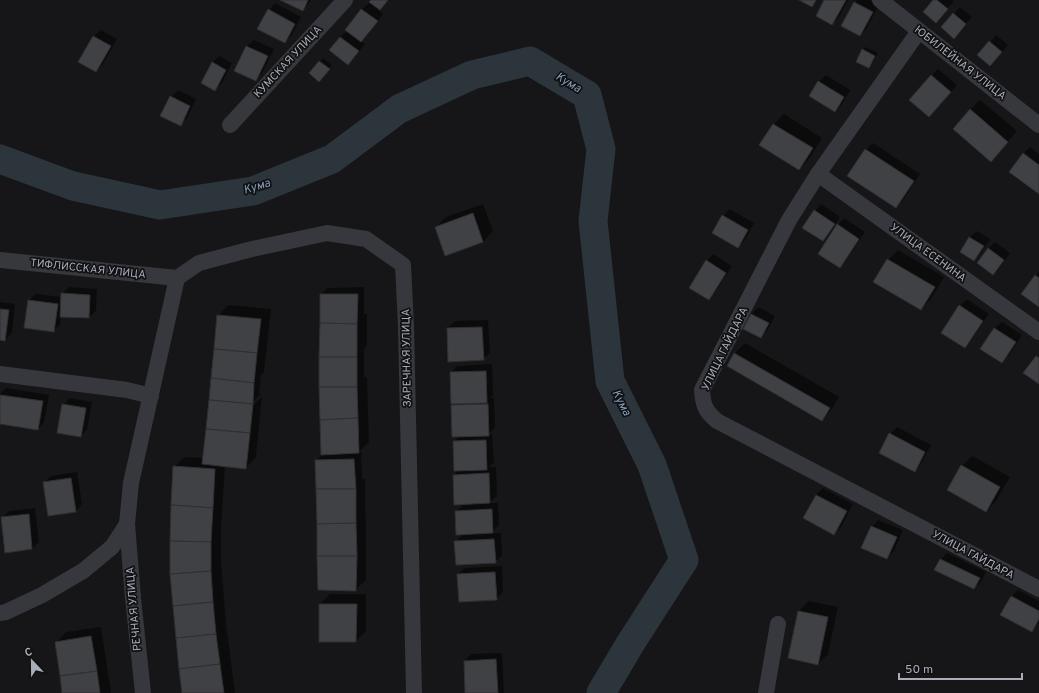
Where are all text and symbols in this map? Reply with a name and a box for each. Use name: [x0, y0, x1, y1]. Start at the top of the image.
street label: ЮБИЛЕЙНАЯ УЛИЦА: [911, 22, 1009, 103]
street label: КУМСКАЯ УЛИЦА: [251, 23, 325, 101]
water label: Кума: [552, 69, 585, 97]
water label: Кума: [242, 175, 273, 199]
street label: УЛИЦА ЕСЕНИНА: [887, 221, 969, 285]
street label: ТИФЛИССКАЯ УЛИЦА: [30, 256, 146, 282]
street label: УЛИЦА ГАЙДАРА: [698, 305, 751, 393]
street label: ЗАРЕЧНАЯ УЛИЦА: [399, 309, 415, 407]
water label: Кума: [608, 387, 635, 420]
street label: УЛИЦА ГАЙДАРА: [930, 527, 1017, 583]
street label: РЕЧНАЯ УЛИЦА: [123, 566, 145, 652]
north arrow: [12, 641, 52, 681]
text: С: [23, 645, 35, 660]
scale bar: [899, 655, 1022, 681]
text: 50 m: [905, 662, 933, 678]

